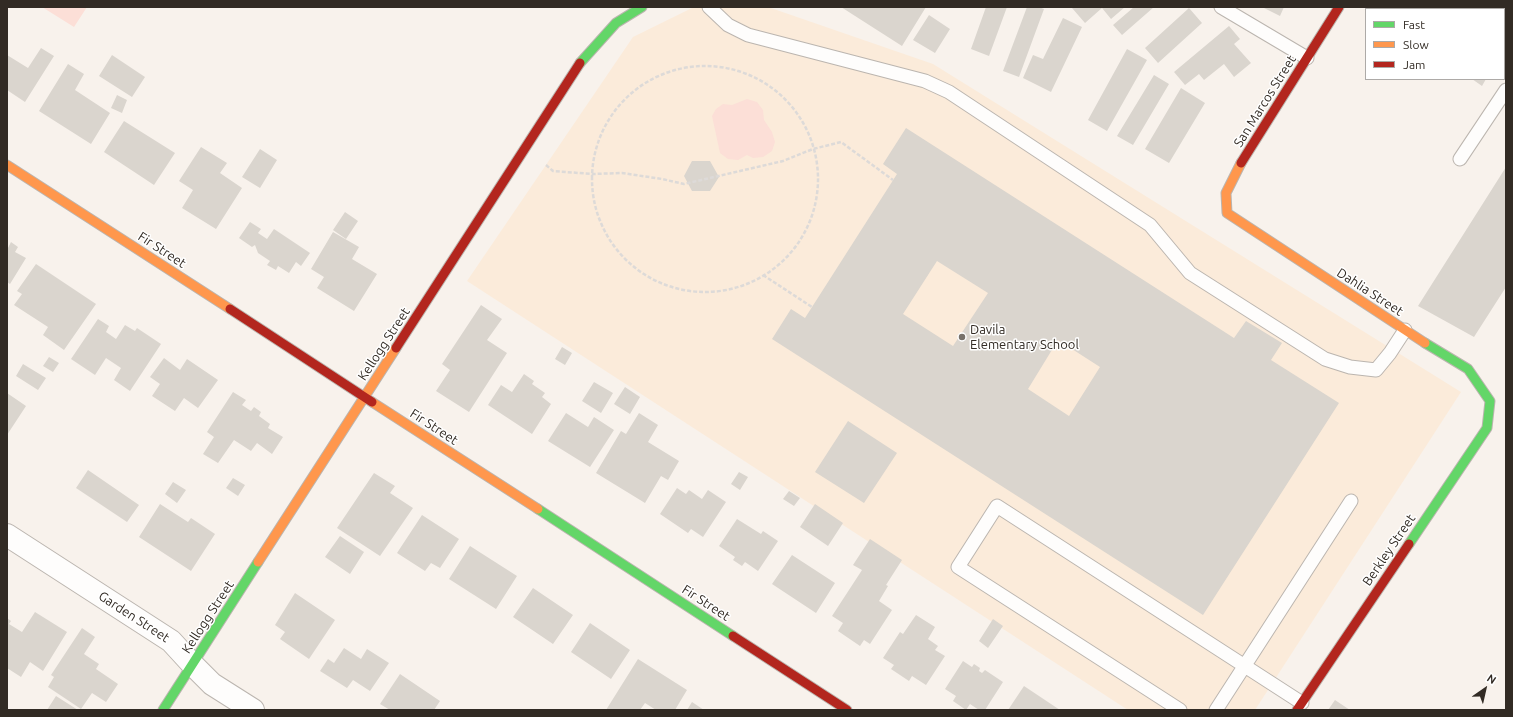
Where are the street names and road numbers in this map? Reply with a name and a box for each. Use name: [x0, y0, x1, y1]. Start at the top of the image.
street label: San Marcos Street: [1230, 52, 1300, 150]
street label: Fir Street: [135, 229, 189, 271]
street label: Dahlia Street: [1334, 265, 1406, 319]
street label: Kellogg Street: [355, 305, 413, 383]
street label: Fir Street: [407, 406, 461, 448]
street label: Berkley Street: [1359, 511, 1419, 589]
street label: Kellogg Street: [179, 578, 237, 656]
street label: Fir Street: [679, 582, 733, 624]
street label: Garden Street: [95, 588, 173, 646]

